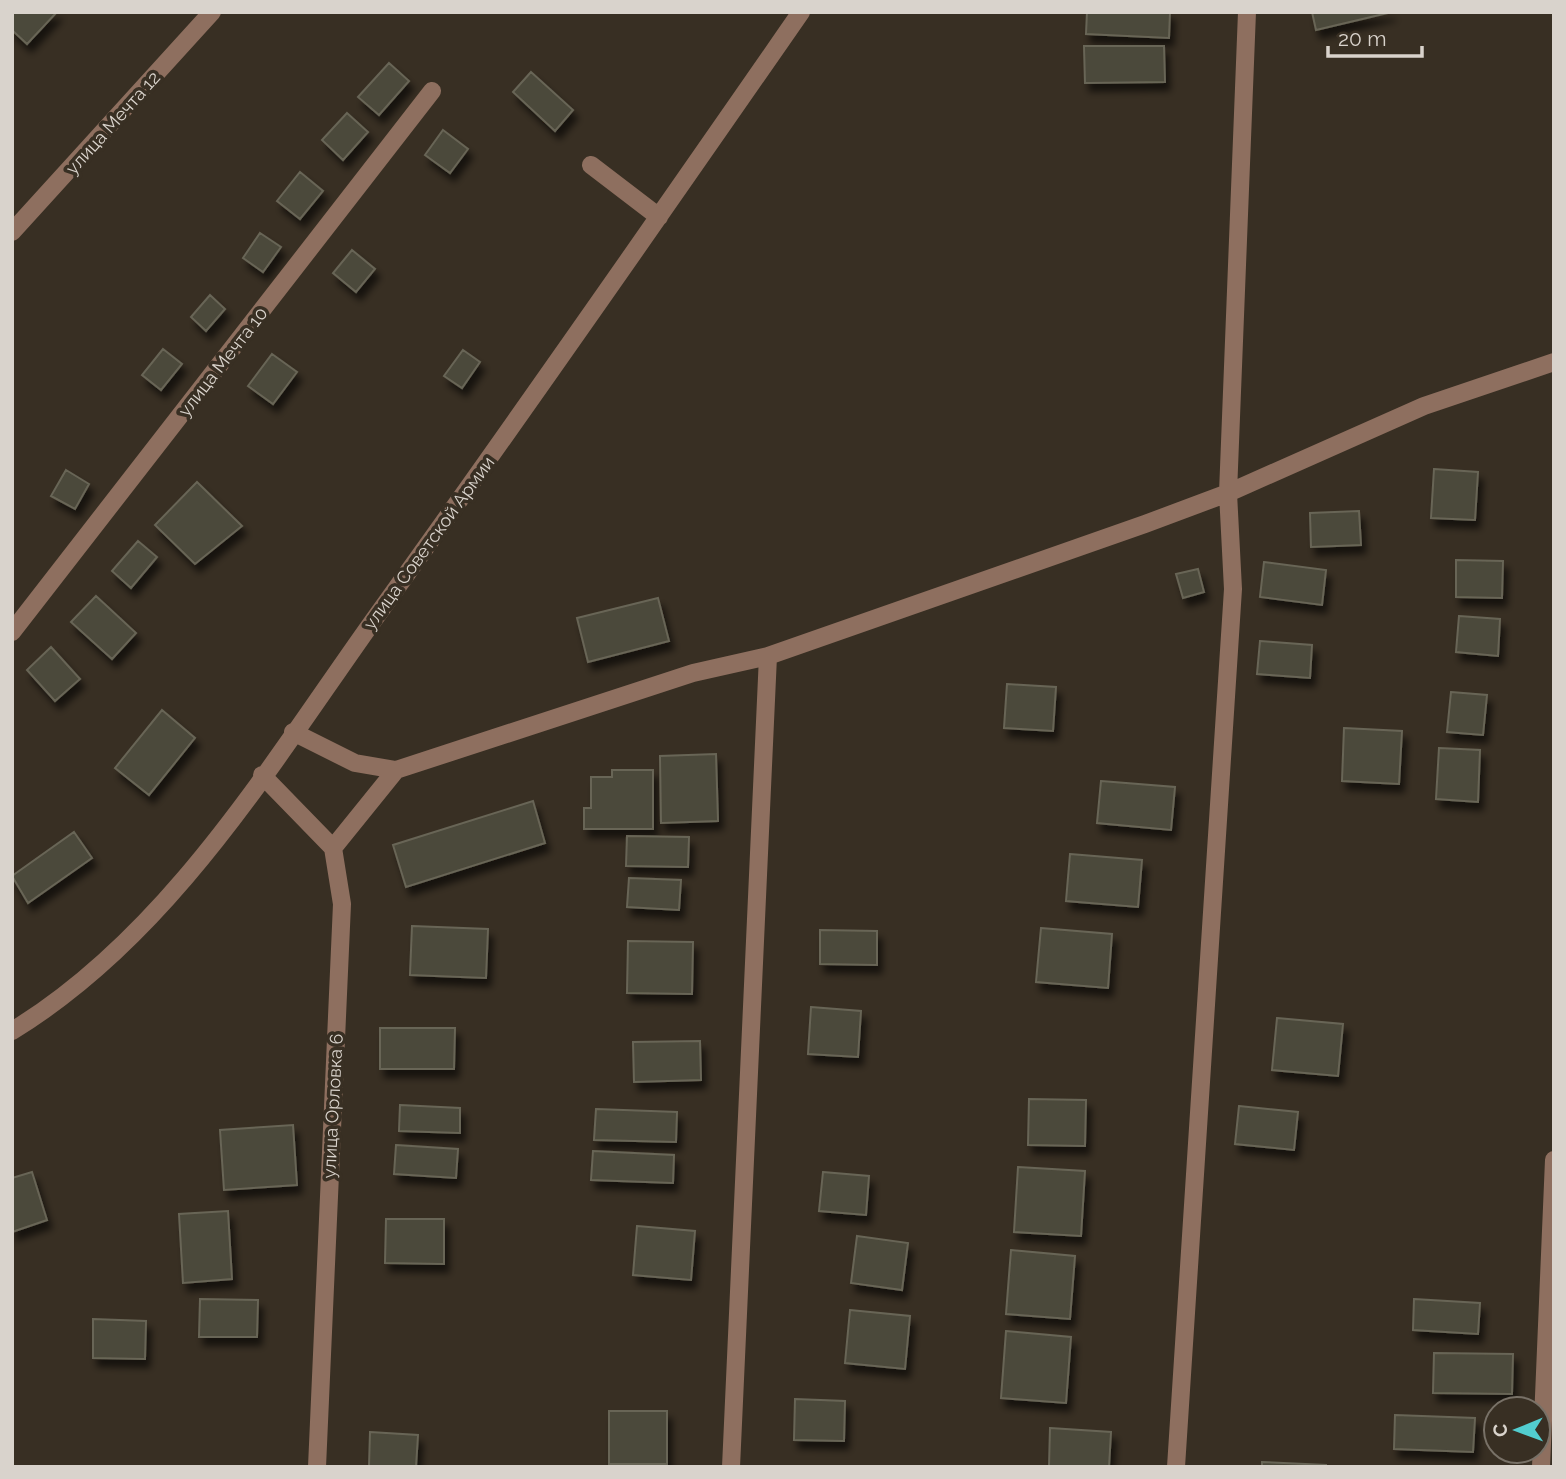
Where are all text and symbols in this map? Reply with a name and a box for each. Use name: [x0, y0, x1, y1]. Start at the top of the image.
scale bar: [1328, 14, 1422, 58]
text: 20 m: [1338, 26, 1386, 51]
street label: улица Мечта 12: [61, 67, 164, 178]
street label: улица Мечта 10: [173, 303, 272, 420]
street label: улица Советской Армии: [359, 452, 498, 633]
street label: улица Орловка 6: [318, 1033, 347, 1179]
north arrow: [1482, 1395, 1552, 1465]
text: С: [1489, 1424, 1511, 1437]

